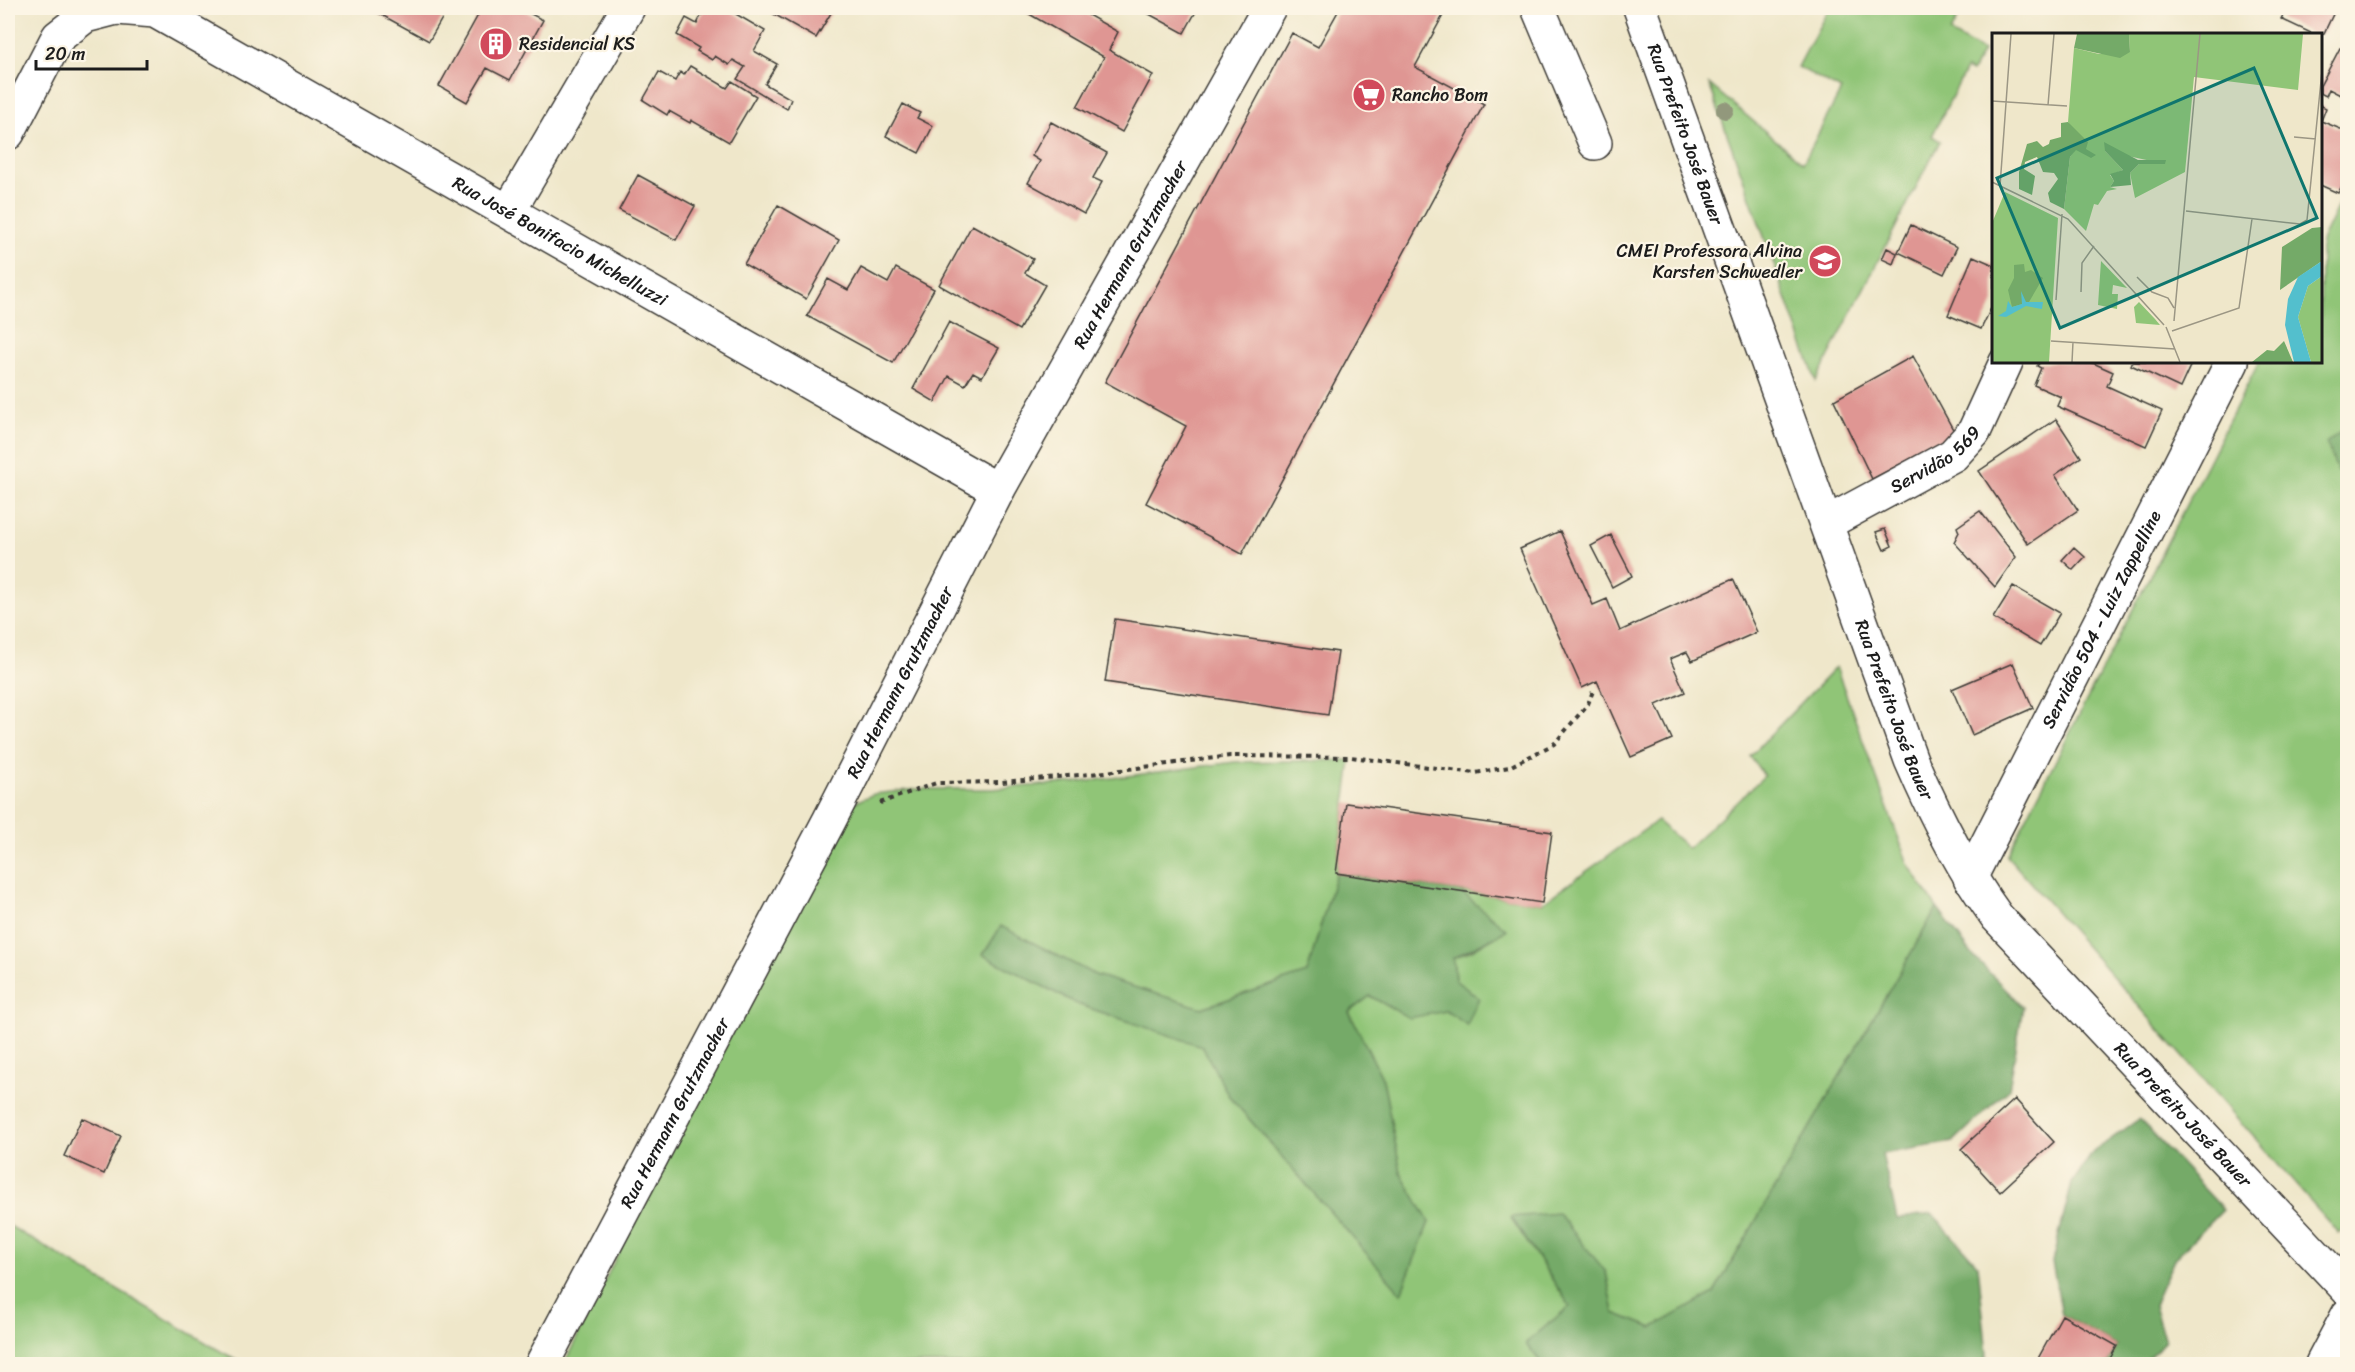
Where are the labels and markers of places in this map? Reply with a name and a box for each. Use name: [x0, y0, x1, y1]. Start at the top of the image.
building icon: Residencial KS: [478, 26, 514, 62]
place label: Residencial KS: [519, 28, 635, 60]
supermarket icon: Rancho Bom: [1351, 77, 1387, 113]
place label: Rancho Bom: [1392, 79, 1488, 111]
place label: CMEI Professora Alvina Karsten Schwedler: [1617, 235, 1804, 288]
school or university icon: CMEI Professora Alvina Karsten Schwedler: [1807, 243, 1843, 279]

